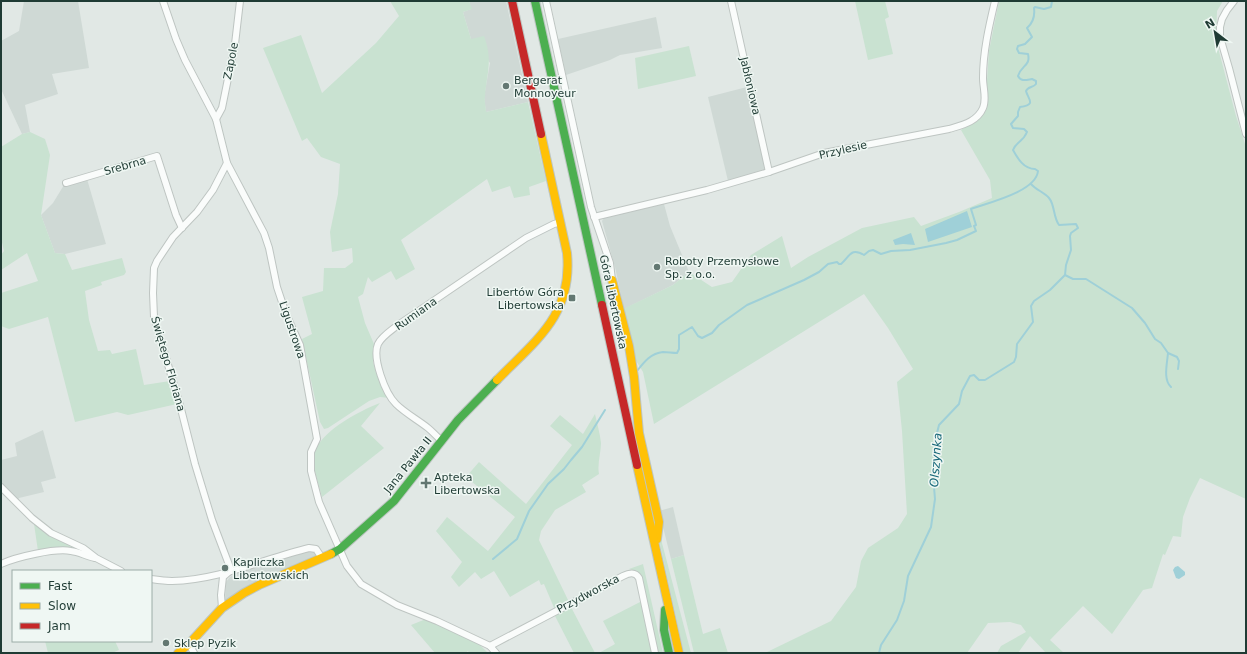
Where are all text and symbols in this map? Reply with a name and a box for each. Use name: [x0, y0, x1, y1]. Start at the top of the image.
north arrow: [1195, 12, 1235, 52]
text: N: [1203, 16, 1217, 32]
street label: Zapole: [221, 41, 241, 81]
street label: Jabłoniowa: [737, 55, 763, 116]
place label: Bergerat Monnoyeur: [514, 74, 576, 100]
marker: Bergerat Monnoyeur: [501, 81, 511, 91]
street label: Przylesie: [818, 138, 868, 162]
street label: Srebrna: [103, 154, 147, 178]
street label: Góra Libertowska: [597, 254, 629, 350]
place label: Roboty Przemysłowe Sp. z o.o.: [665, 255, 779, 281]
marker: Roboty Przemysłowe Sp. z o.o.: [652, 262, 662, 272]
place label: Libertów Góra Libertowska: [486, 286, 564, 312]
marker: Libertów Góra Libertowska: [567, 293, 577, 303]
street label: Rumiana: [392, 295, 440, 333]
street label: Ligustrowa: [276, 300, 308, 360]
street label: Świętego Floriana: [148, 315, 188, 413]
water label: Olszynka: [927, 432, 945, 488]
street label: Jana Pawła II: [381, 434, 435, 497]
place label: Apteka Libertowska: [434, 471, 500, 497]
marker: Apteka Libertowska: [421, 478, 431, 488]
place label: Kapliczka Libertowskich: [233, 556, 309, 582]
marker: Kapliczka Libertowskich: [220, 563, 230, 573]
legend: [12, 570, 152, 642]
street label: Przydworska: [554, 572, 622, 616]
text: Fast: [48, 579, 72, 593]
text: Slow: [48, 599, 76, 613]
text: Jam: [47, 619, 71, 633]
place label: Sklep Pyzik: [174, 637, 237, 650]
marker: Sklep Pyzik: [161, 638, 171, 648]

